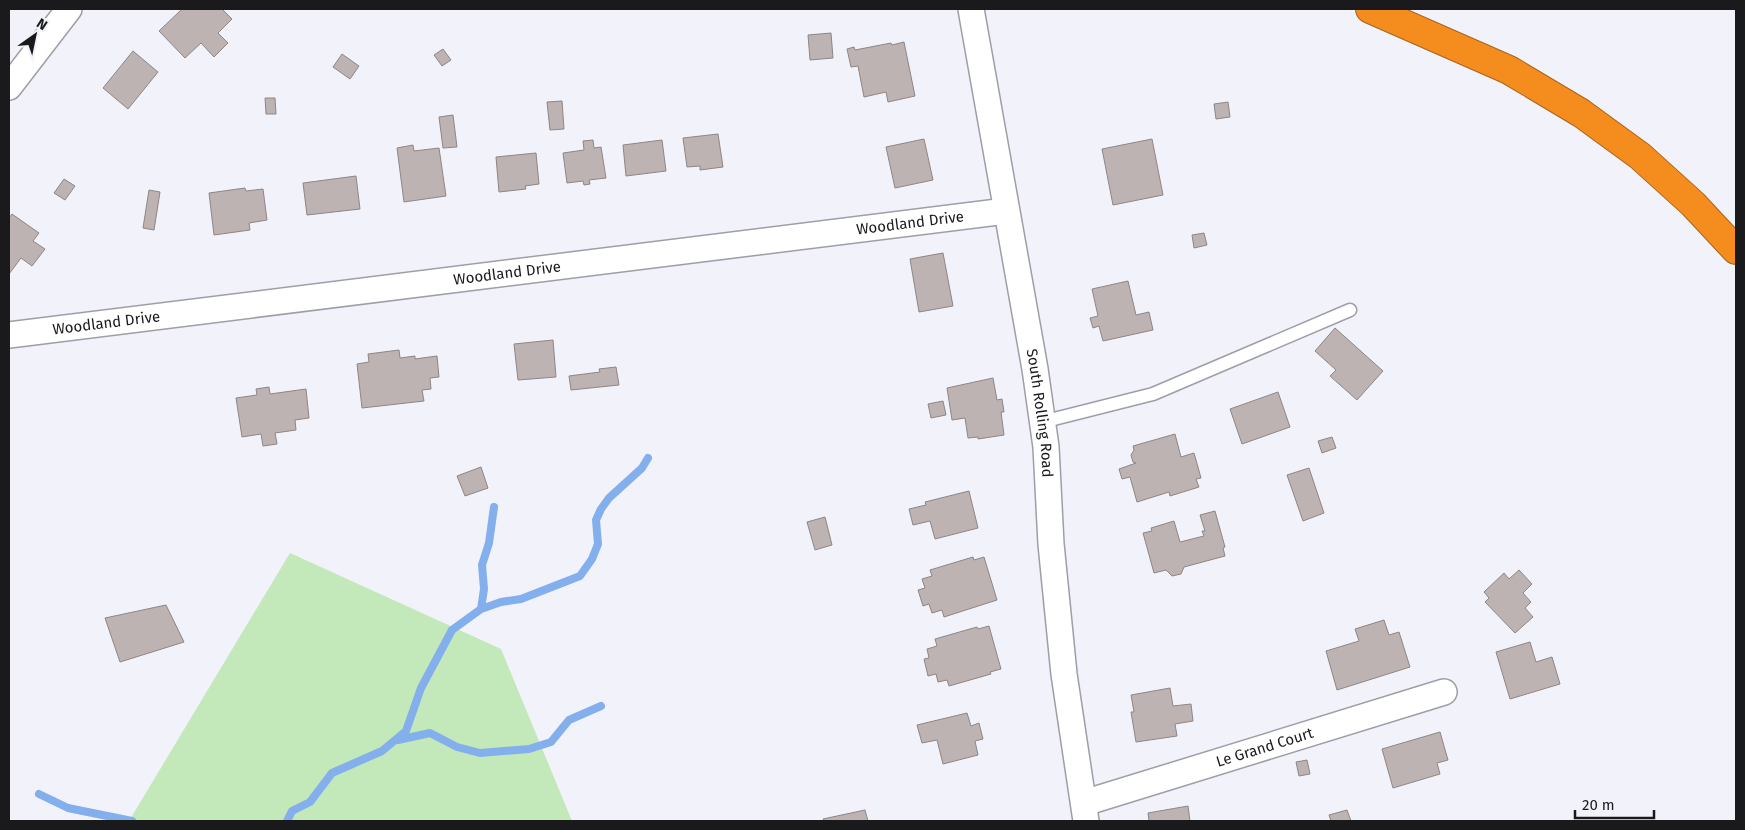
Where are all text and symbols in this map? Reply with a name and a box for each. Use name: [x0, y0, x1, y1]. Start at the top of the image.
north arrow: [10, 10, 60, 60]
text: N: [33, 15, 50, 34]
street label: Woodland Drive: [855, 207, 965, 239]
street label: Woodland Drive: [452, 257, 562, 289]
street label: Woodland Drive: [51, 307, 161, 339]
street label: South Rolling Road: [1023, 347, 1057, 478]
street label: Le Grand Court: [1214, 724, 1316, 771]
scale bar: [1575, 788, 1654, 820]
text: 20 m: [1582, 796, 1615, 814]

